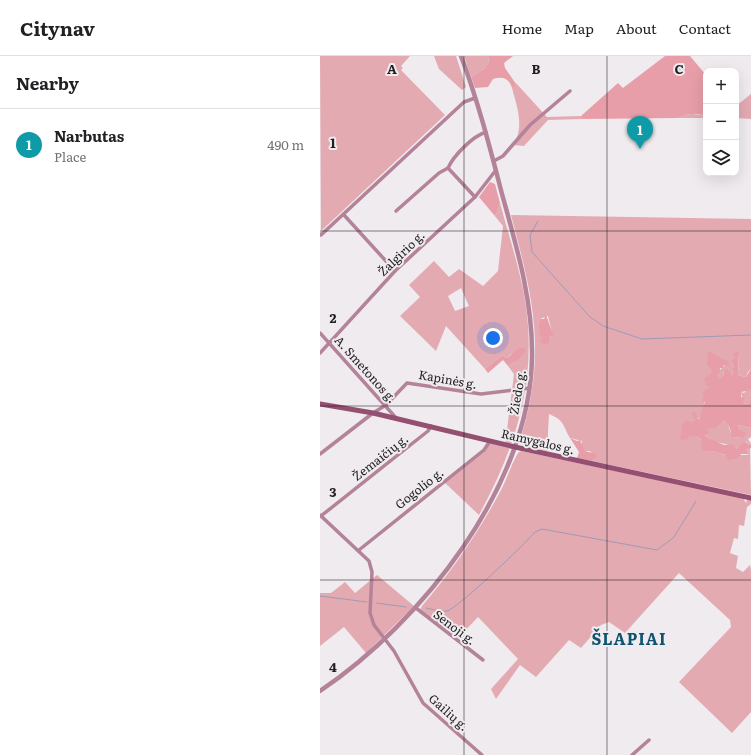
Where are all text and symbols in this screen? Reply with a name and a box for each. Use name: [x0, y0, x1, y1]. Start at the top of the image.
text: Citynav: [20, 14, 95, 42]
text: Home: [502, 18, 542, 38]
text: Map: [564, 18, 594, 38]
text: About: [616, 18, 657, 38]
text: Contact: [679, 18, 731, 38]
text: A: [387, 59, 397, 78]
text: B: [532, 59, 541, 78]
text: C: [674, 59, 684, 78]
map controls: [703, 68, 739, 176]
button: +: [703, 68, 739, 104]
text: Nearby: [16, 70, 79, 95]
button: −: [703, 104, 739, 140]
pin: 1: [627, 116, 653, 149]
text: Narbutas: [54, 124, 124, 147]
text: 1: [330, 133, 336, 152]
text: 1: [26, 135, 32, 154]
text: 490 m: [267, 135, 304, 154]
button: layers: [703, 140, 739, 176]
text: Place: [54, 147, 86, 166]
street label: Žalgirio g.: [374, 226, 428, 280]
text: 2: [330, 308, 337, 327]
your location: [483, 328, 503, 348]
street label: A. Smetonos g.: [331, 331, 401, 407]
street label: Kapinės g.: [417, 365, 479, 393]
street label: Žiedo g.: [504, 368, 530, 416]
street label: Ramygalos g.: [500, 424, 576, 458]
street label: Žemaičių g.: [348, 429, 412, 485]
street label: Gogolio g.: [391, 463, 447, 513]
text: 3: [329, 482, 337, 501]
street label: Senoji g.: [430, 605, 480, 649]
district label: ŠLAPIAI: [591, 626, 667, 650]
text: 4: [329, 657, 337, 676]
street label: Gailių g.: [425, 689, 473, 735]

